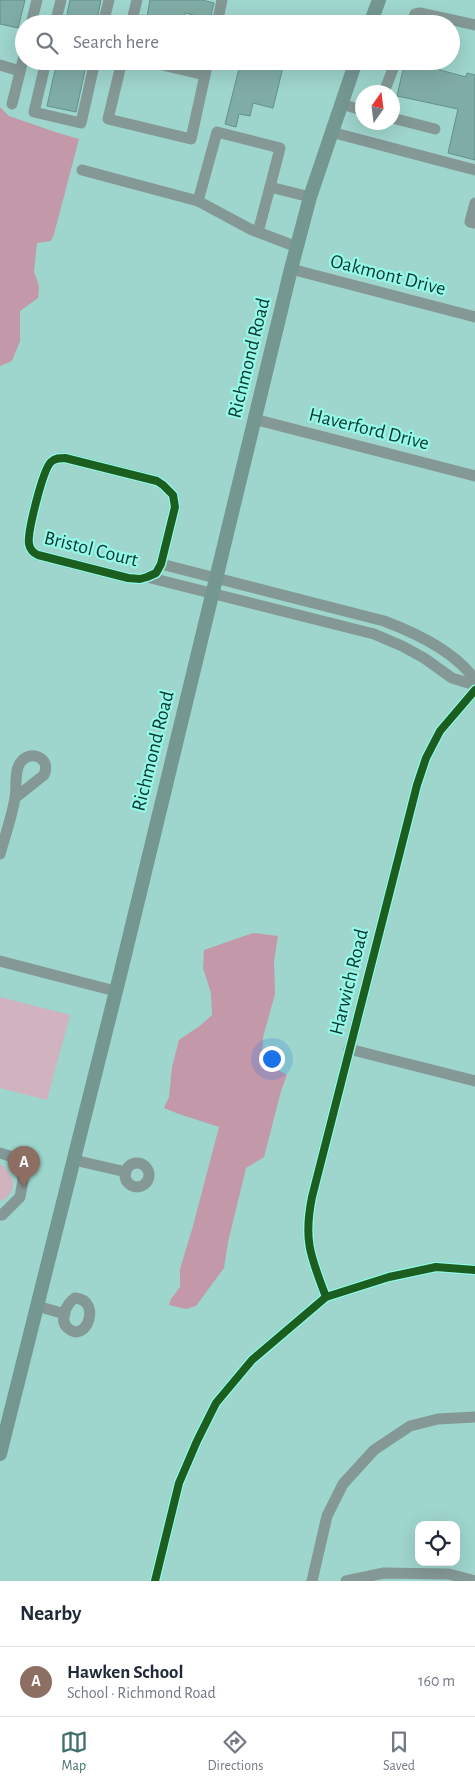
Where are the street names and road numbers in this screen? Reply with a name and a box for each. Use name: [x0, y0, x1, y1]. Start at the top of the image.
street label: Oakmont Drive: [328, 251, 448, 299]
street label: Richmond Road: [224, 296, 274, 420]
street label: Haverford Drive: [307, 404, 431, 454]
street label: Bristol Court: [42, 528, 141, 570]
street label: Richmond Road: [128, 689, 178, 813]
street label: Harwich Road: [326, 927, 372, 1037]

